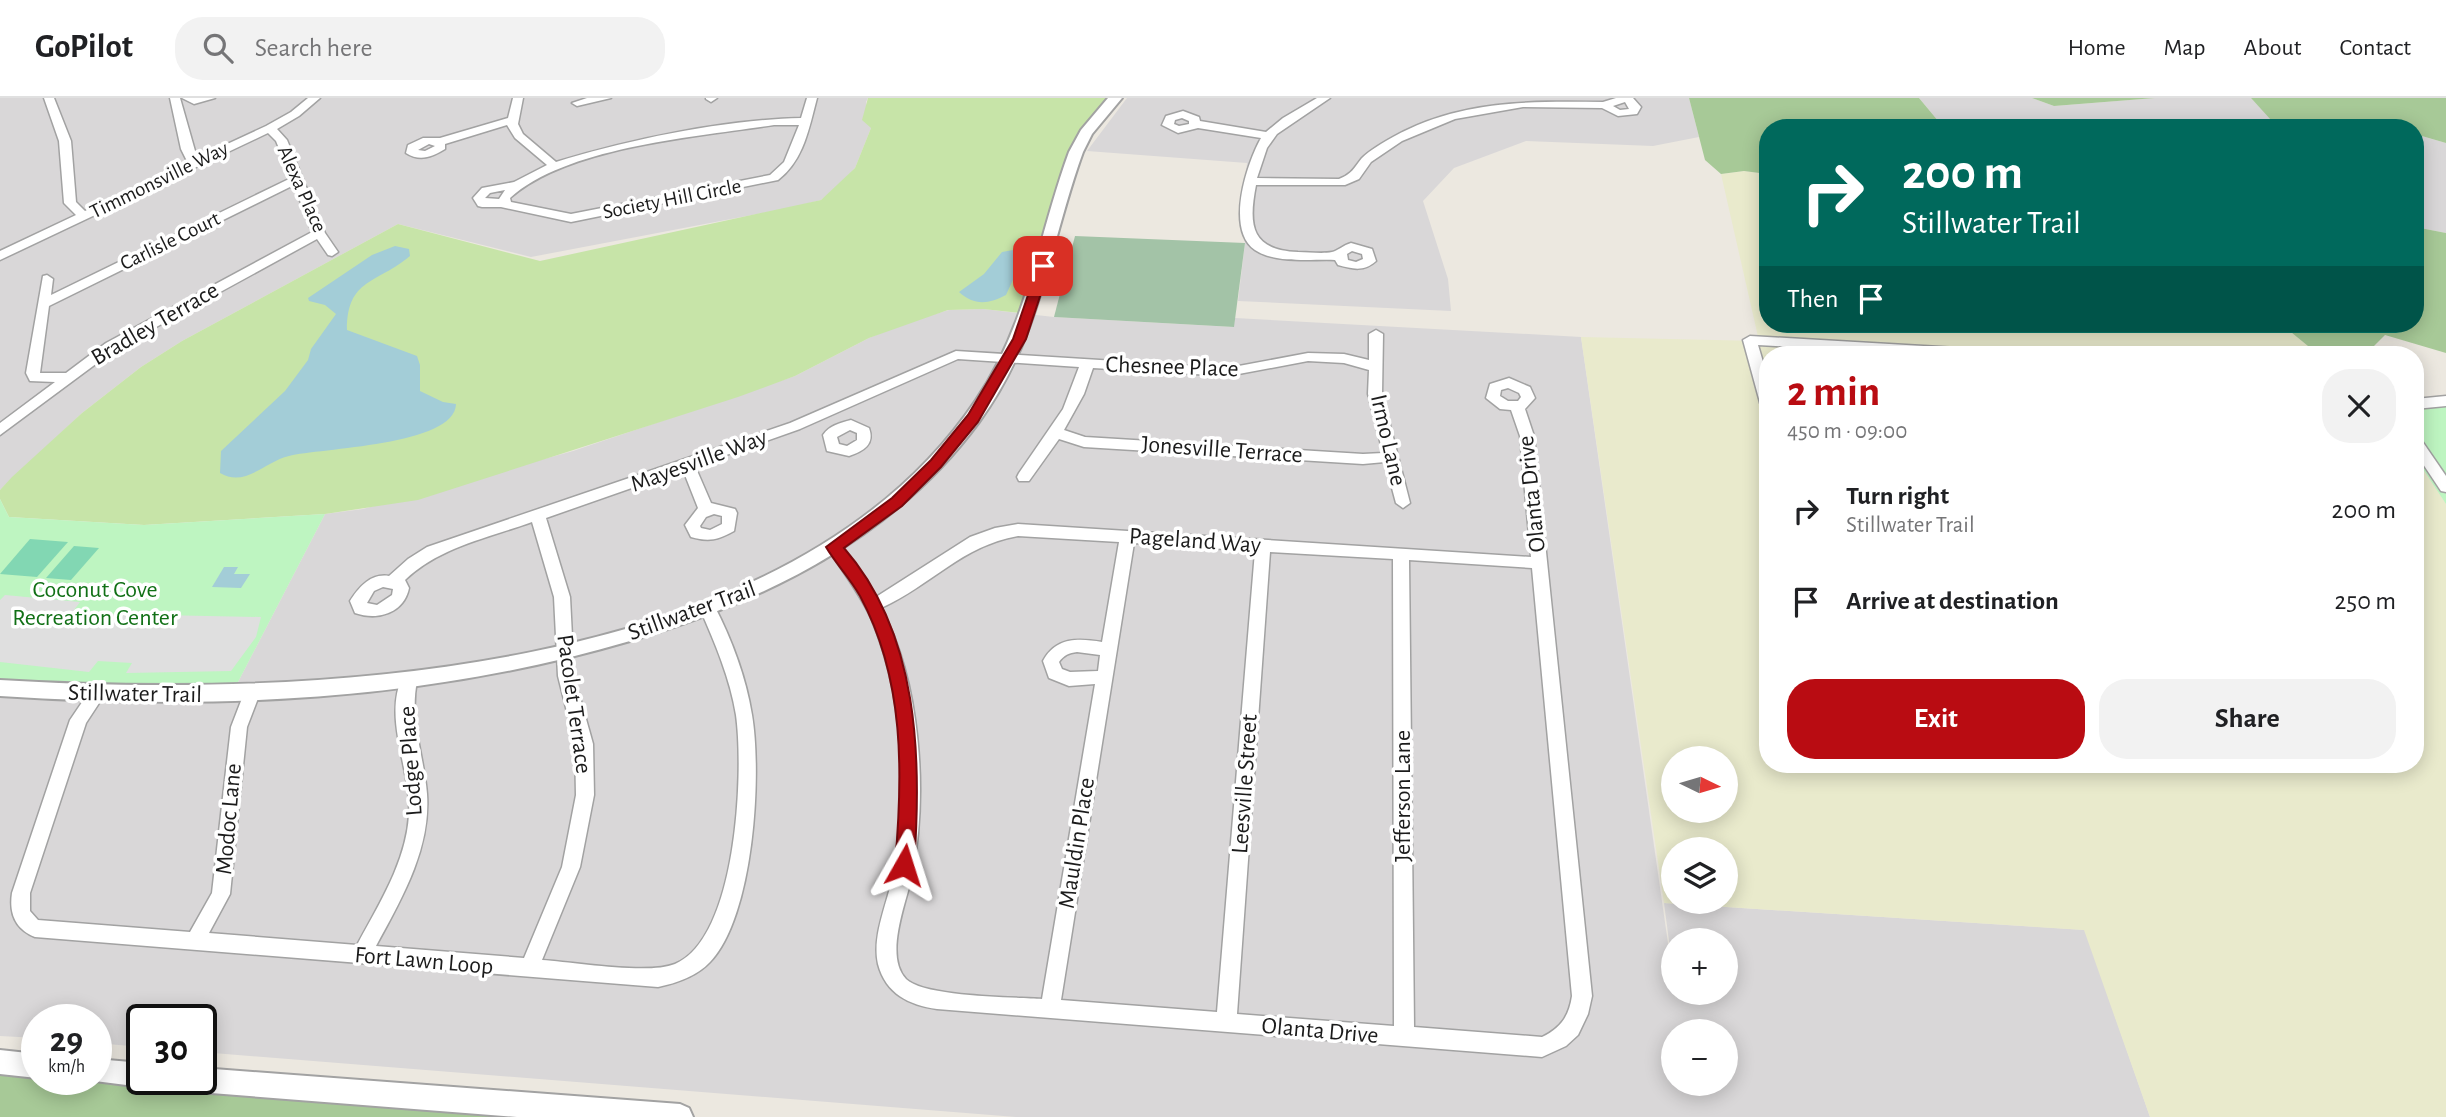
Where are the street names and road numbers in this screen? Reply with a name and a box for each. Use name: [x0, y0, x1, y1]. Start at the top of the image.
street label: Timmonsville Way: [87, 137, 231, 223]
street label: Alexa Place: [274, 142, 330, 236]
street label: Society Hill Circle: [601, 175, 743, 223]
street label: Carlisle Court: [117, 208, 224, 274]
street label: Bradley Terrace: [87, 278, 223, 370]
street label: Chesnee Place: [1105, 353, 1239, 381]
street label: Irmo Lane: [1366, 392, 1410, 488]
street label: Mayesville Way: [628, 425, 770, 497]
street label: Jonesville Terrace: [1141, 432, 1303, 468]
street label: Olanta Drive: [1514, 435, 1550, 553]
street label: Pageland Way: [1128, 524, 1262, 558]
street label: Stillwater Trail: [625, 577, 759, 645]
street label: Pacolet Terrace: [552, 633, 596, 775]
street label: Stillwater Trail: [68, 681, 202, 707]
street label: Lodge Place: [395, 705, 427, 817]
street label: Leesville Street: [1228, 713, 1262, 855]
street label: Jefferson Lane: [1391, 730, 1415, 862]
street label: Modoc Lane: [212, 762, 246, 876]
street label: Mauldin Place: [1055, 776, 1099, 910]
street label: Fort Lawn Loop: [354, 943, 494, 979]
street label: Olanta Drive: [1261, 1014, 1379, 1048]

